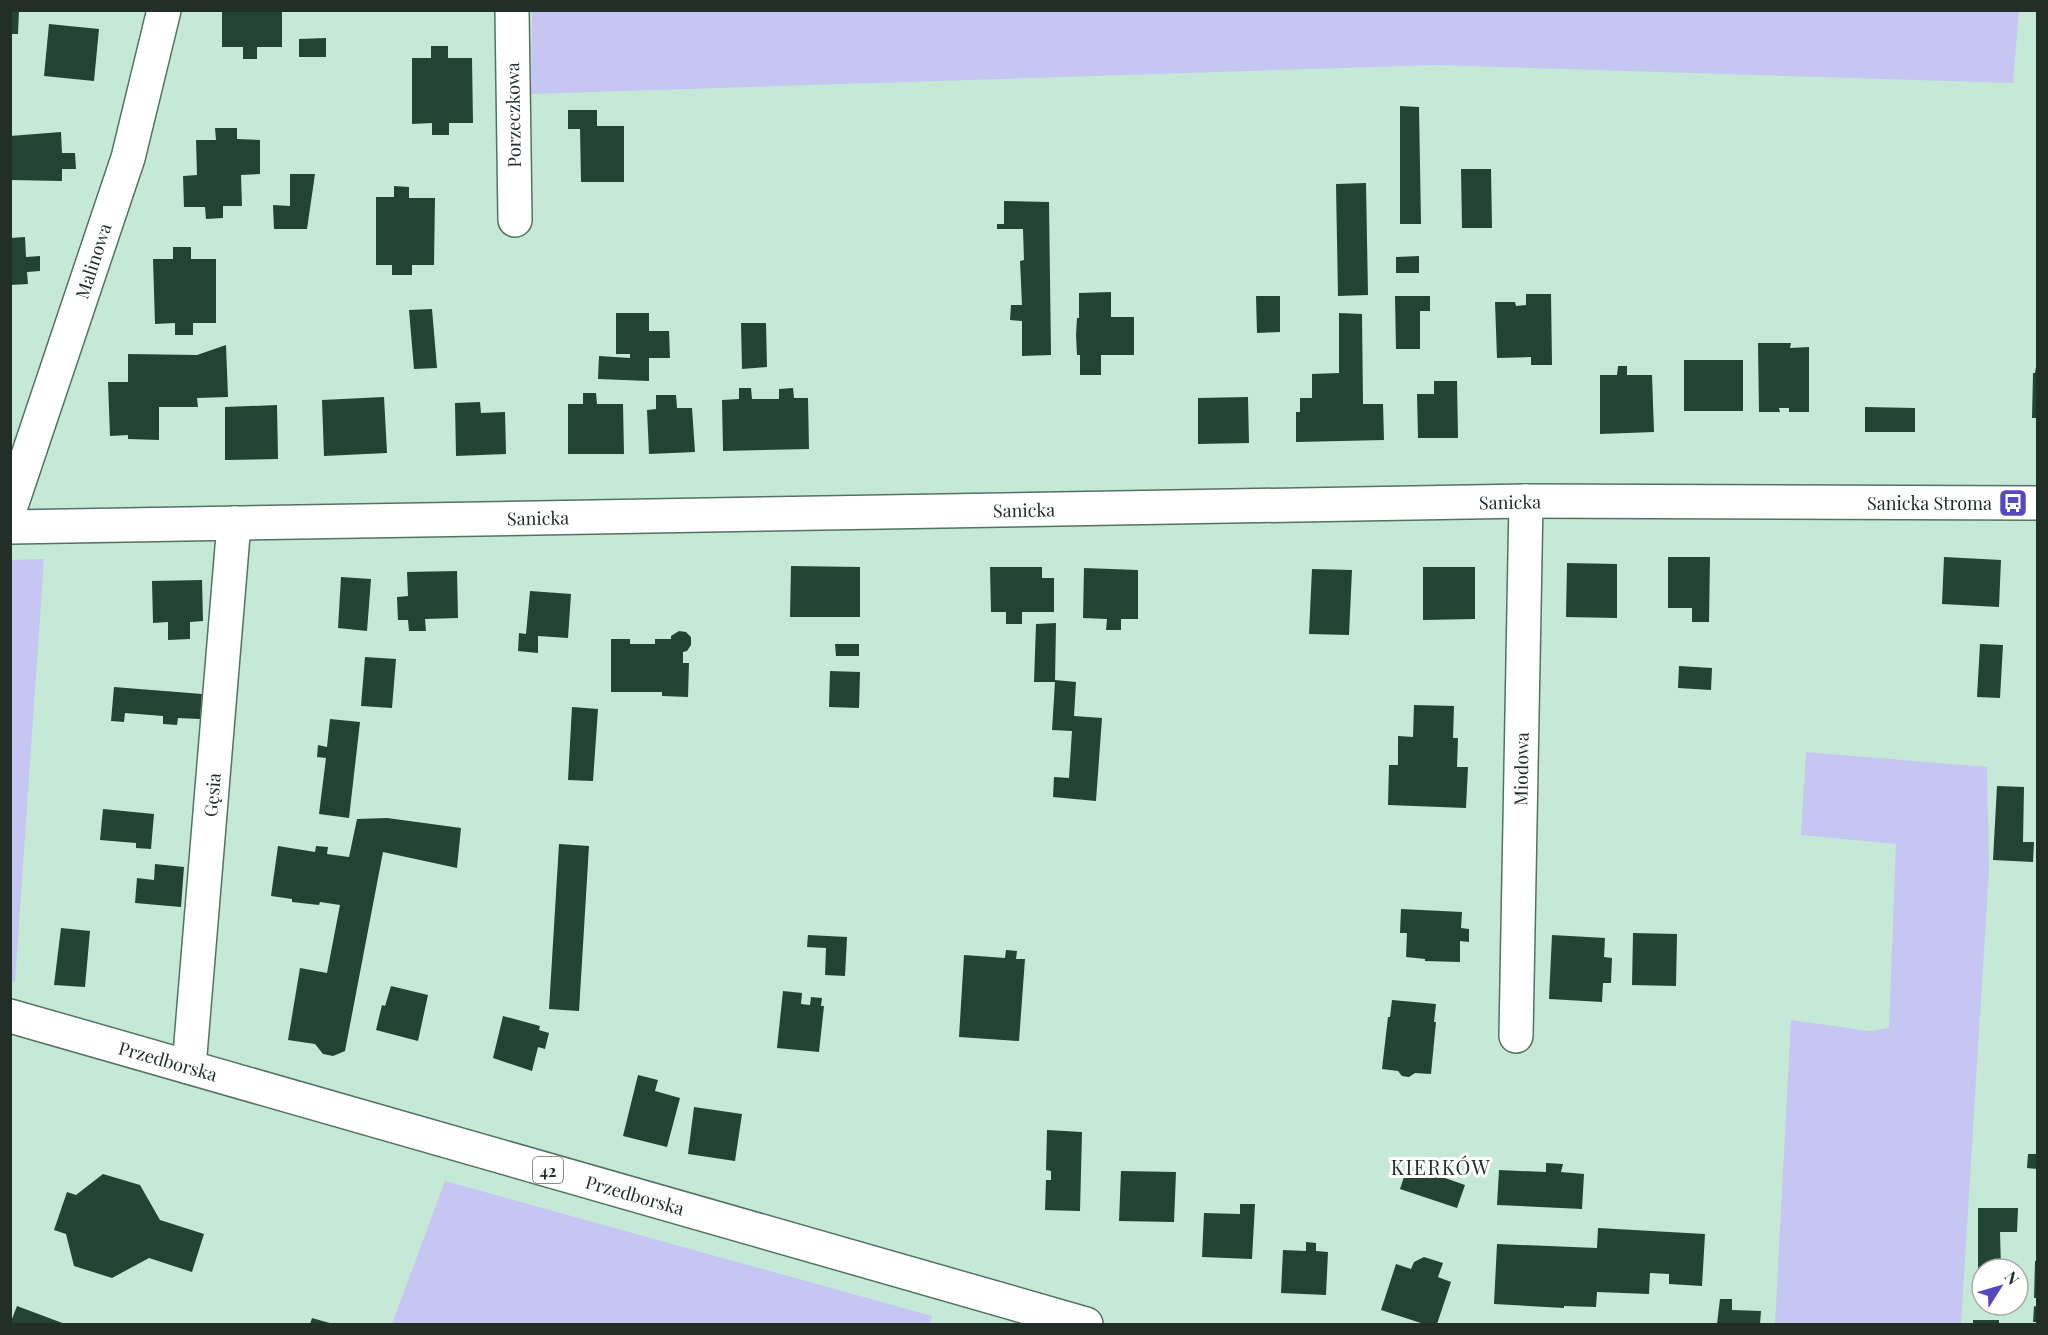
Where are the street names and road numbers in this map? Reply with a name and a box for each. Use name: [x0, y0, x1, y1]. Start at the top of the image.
street label: Porzeczkowa: [500, 62, 526, 168]
street label: Malinowa: [70, 220, 117, 302]
street label: Sanicka: [1479, 489, 1541, 515]
street label: Sanicka: [993, 497, 1055, 523]
street label: Sanicka: [507, 505, 569, 531]
street label: Miodowa: [1508, 732, 1534, 806]
street label: Gęsia: [198, 772, 226, 818]
street label: Przedborska: [116, 1035, 220, 1087]
road number: 42: [533, 1157, 563, 1183]
street label: Przedborska: [583, 1169, 687, 1221]

